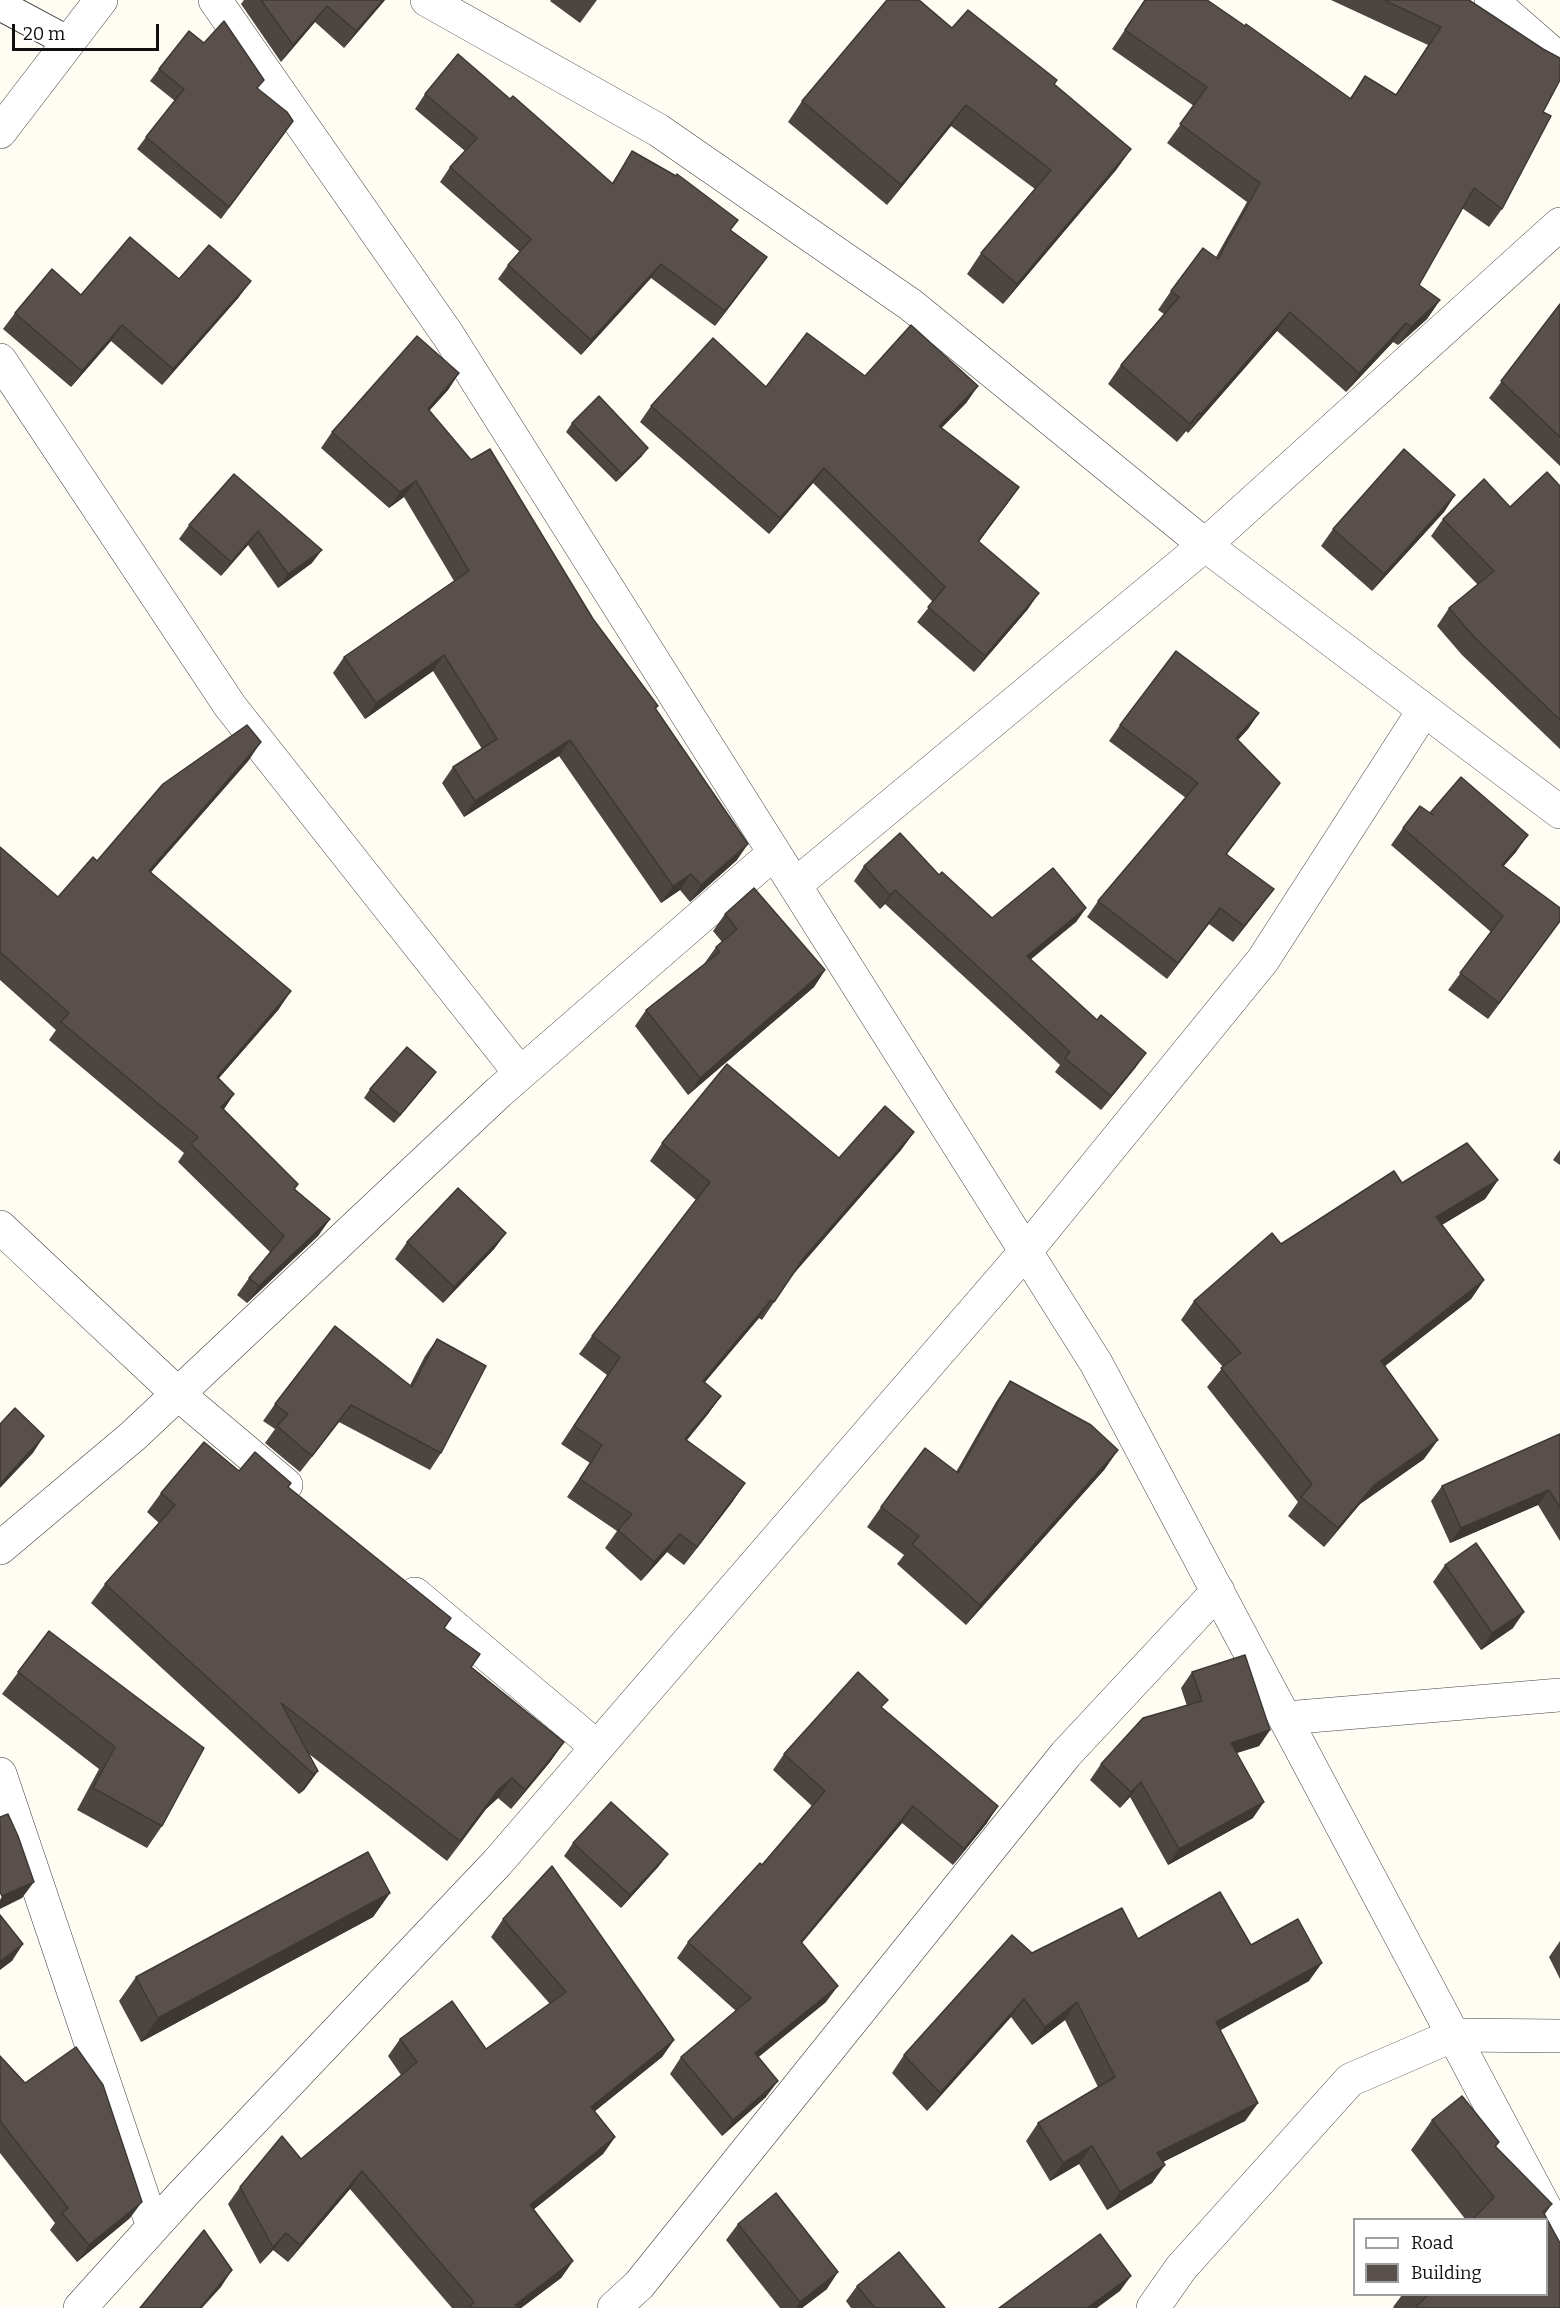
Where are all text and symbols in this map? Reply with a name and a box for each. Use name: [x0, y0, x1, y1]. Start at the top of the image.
scale bar: [15, 12, 162, 50]
text: 20 m: [23, 23, 65, 45]
legend: [1353, 2218, 1548, 2296]
text: Road: [1411, 2232, 1453, 2254]
text: Building: [1411, 2262, 1482, 2284]

